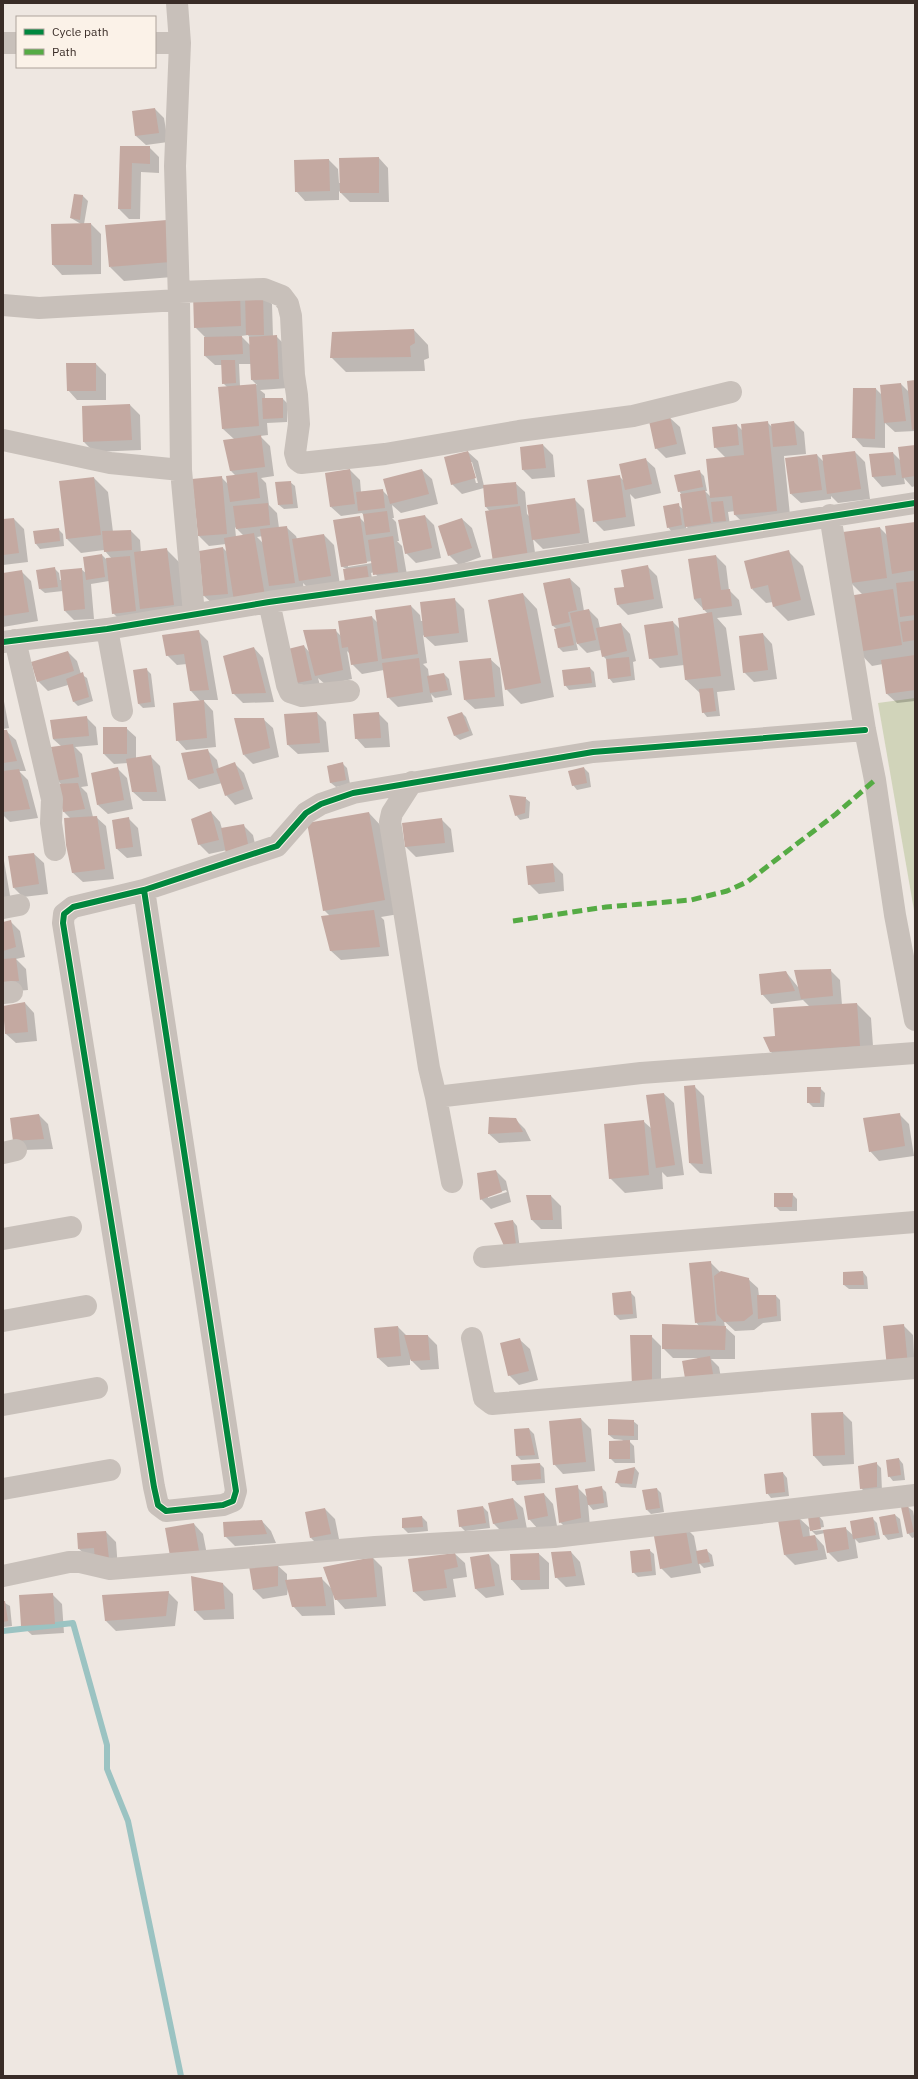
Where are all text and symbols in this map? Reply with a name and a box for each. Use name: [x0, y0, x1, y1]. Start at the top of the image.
legend: [16, 16, 156, 68]
text: Cycle path: [52, 24, 109, 39]
text: Path: [52, 44, 77, 59]

